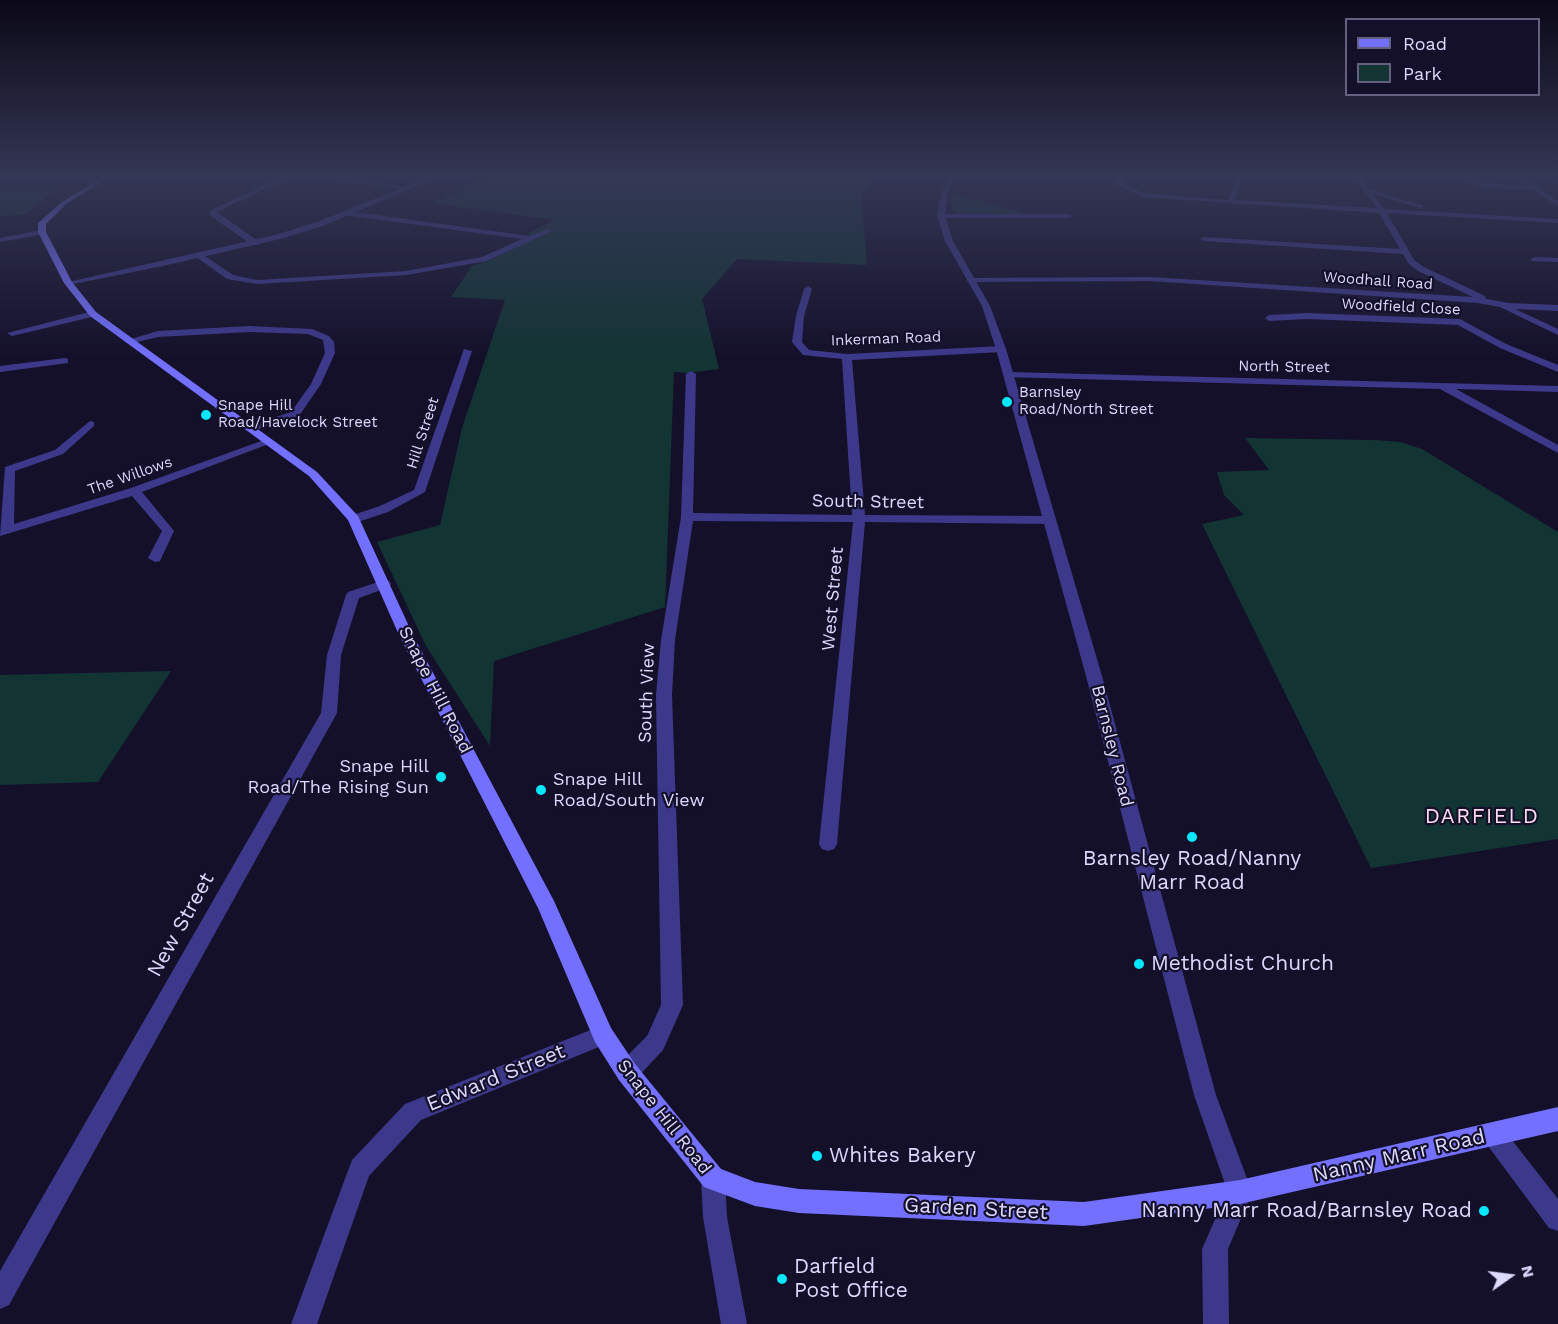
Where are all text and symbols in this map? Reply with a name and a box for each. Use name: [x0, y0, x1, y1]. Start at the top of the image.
legend: [1345, 18, 1540, 96]
text: Road: [1403, 33, 1447, 54]
text: Park: [1403, 63, 1442, 84]
street label: Woodhall Road: [1323, 268, 1433, 294]
street label: Woodfield Close: [1341, 295, 1461, 319]
street label: Inkerman Road: [830, 328, 942, 350]
street label: North Street: [1238, 357, 1330, 377]
place label: Barnsley Road/North Street: [1019, 384, 1154, 419]
street label: Hill Street: [403, 395, 443, 471]
marker: Barnsley Road/North Street: [1000, 395, 1014, 409]
place label: Snape Hill Road/Havelock Street: [218, 397, 378, 432]
marker: Snape Hill Road/Havelock Street: [199, 408, 213, 422]
street label: The Willows: [85, 453, 175, 499]
street label: South Street: [812, 490, 924, 514]
street label: West Street: [818, 546, 848, 652]
street label: Snape Hill Road: [394, 623, 476, 757]
street label: South View: [634, 643, 660, 743]
street label: Barnsley Road: [1086, 683, 1138, 809]
place label: Snape Hill Road/The Rising Sun: [248, 756, 429, 798]
place label: Snape Hill Road/South View: [553, 769, 705, 812]
marker: Snape Hill Road/The Rising Sun: [434, 770, 448, 784]
marker: Snape Hill Road/South View: [534, 783, 548, 797]
district label: DARFIELD: [1425, 804, 1539, 830]
marker: Barnsley Road/Nanny Marr Road: [1185, 830, 1199, 844]
place label: Barnsley Road/Nanny Marr Road: [1083, 846, 1301, 896]
street label: New Street: [142, 869, 220, 981]
place label: Methodist Church: [1151, 951, 1334, 977]
marker: Methodist Church: [1132, 957, 1146, 971]
street label: Edward Street: [423, 1039, 569, 1117]
street label: Snape Hill Road: [612, 1055, 716, 1179]
street label: Nanny Marr Road: [1310, 1124, 1488, 1188]
place label: Whites Bakery: [829, 1143, 976, 1169]
marker: Whites Bakery: [810, 1149, 824, 1163]
street label: Garden Street: [903, 1193, 1049, 1225]
place label: Nanny Marr Road/Barnsley Road: [1141, 1198, 1472, 1224]
marker: Nanny Marr Road/Barnsley Road: [1477, 1204, 1491, 1218]
north arrow: [1480, 1246, 1540, 1306]
place label: Darfield Post Office: [794, 1254, 908, 1304]
text: N: [1517, 1263, 1539, 1280]
marker: Darfield Post Office: [775, 1272, 789, 1286]

